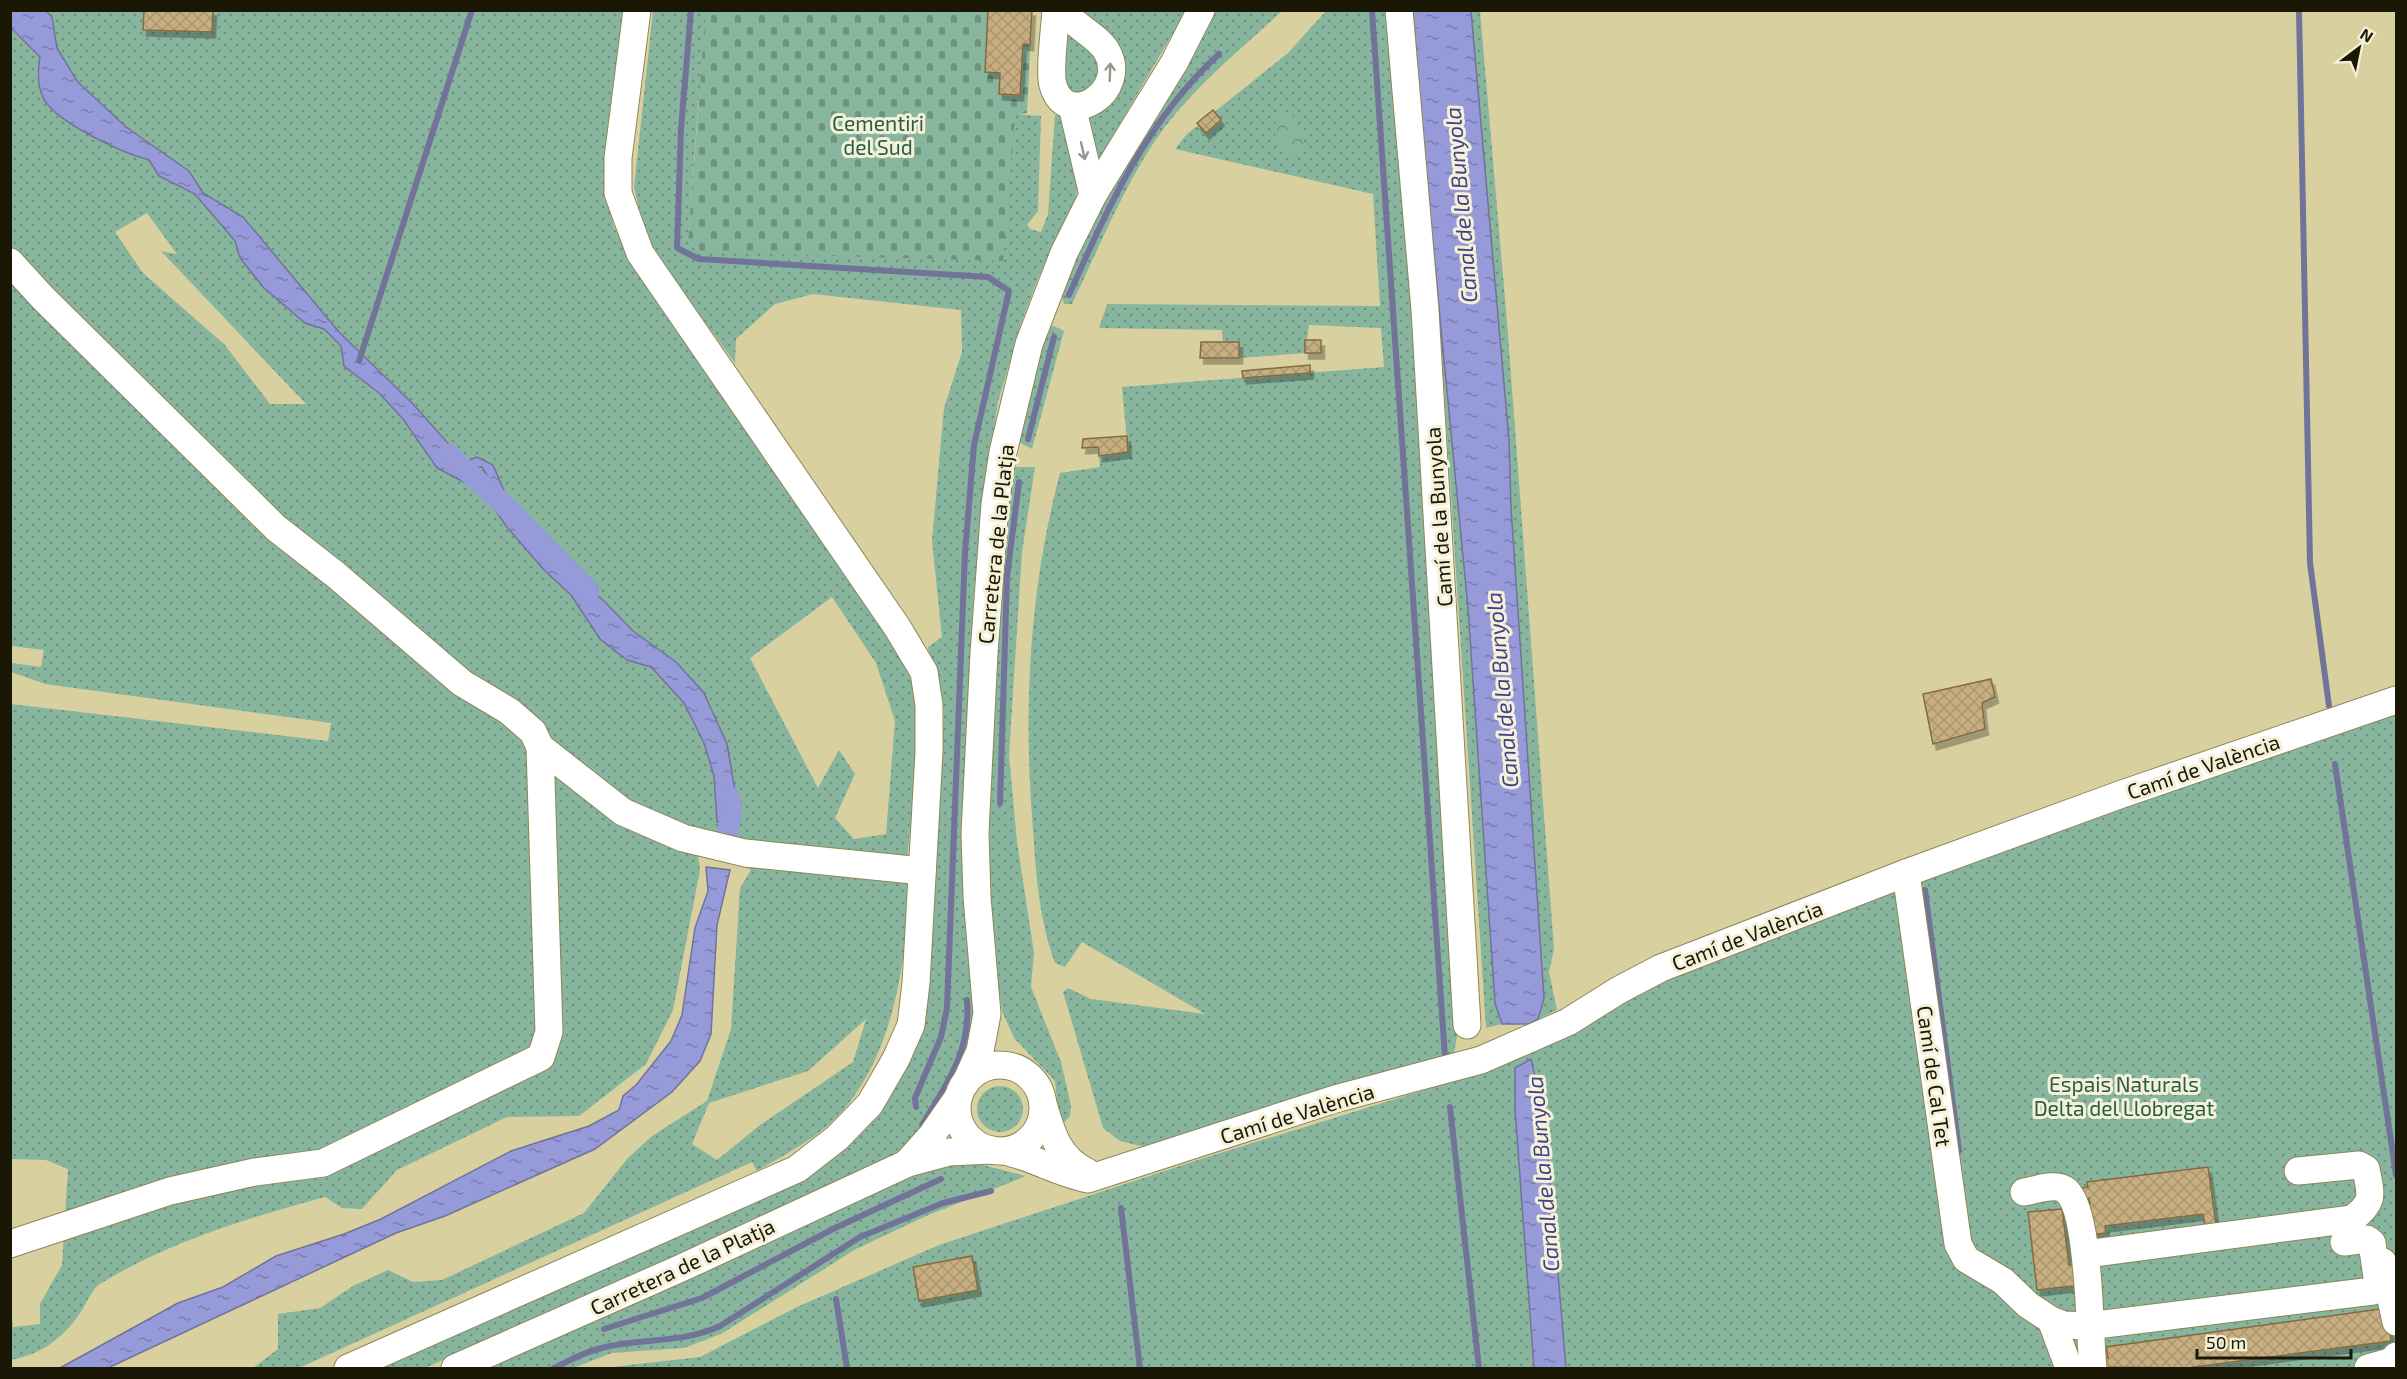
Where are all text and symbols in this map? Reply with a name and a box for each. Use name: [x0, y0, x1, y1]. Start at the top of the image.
north arrow: [2329, 18, 2389, 78]
text: N: [2357, 24, 2377, 46]
one-way arrow: [1104, 62, 1115, 82]
water label: Canal de la Bunyola: [1438, 106, 1483, 304]
park label: Cementiri del Sud: [832, 110, 924, 159]
one-way arrow: [1078, 140, 1089, 160]
street label: Camí de la Bunyola: [1419, 426, 1457, 608]
street label: Carretera de la Platja: [972, 443, 1019, 645]
water label: Canal de la Bunyola: [1479, 591, 1524, 789]
street label: Camí de València: [2123, 728, 2283, 804]
street label: Camí de València: [1668, 895, 1826, 975]
street label: Camí de Cal Tet: [1913, 1004, 1957, 1148]
park label: Espais Naturals Delta del Llobregat: [2034, 1071, 2214, 1120]
water label: Canal de la Bunyola: [1520, 1075, 1565, 1273]
street label: Camí de València: [1217, 1078, 1377, 1148]
street label: Carretera de la Platja: [586, 1212, 779, 1321]
scale bar: [2197, 1322, 2352, 1360]
text: 50 m: [2206, 1331, 2246, 1353]

